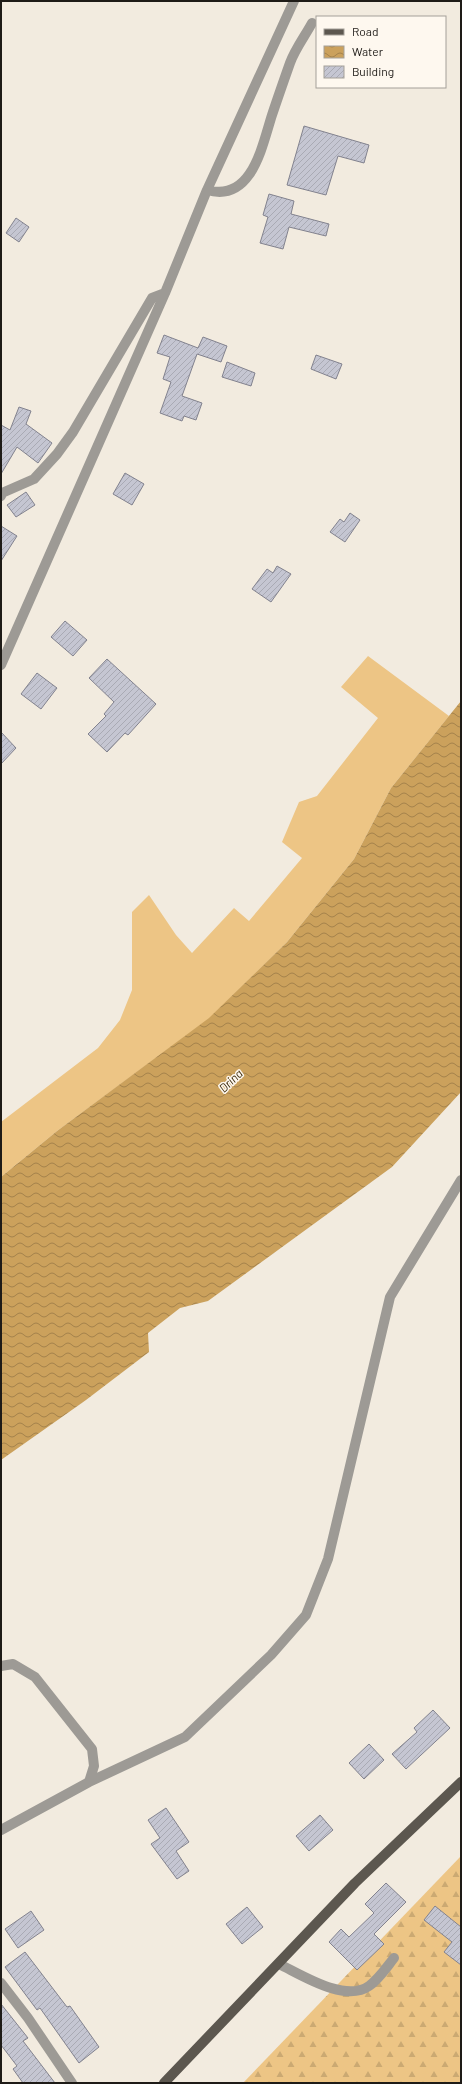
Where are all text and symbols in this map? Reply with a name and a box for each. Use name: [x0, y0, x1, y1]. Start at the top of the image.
legend: [316, 16, 446, 88]
text: Road: [352, 24, 379, 38]
text: Water: [352, 44, 384, 58]
text: Building: [352, 64, 394, 78]
water label: Drina: [216, 1066, 245, 1095]

